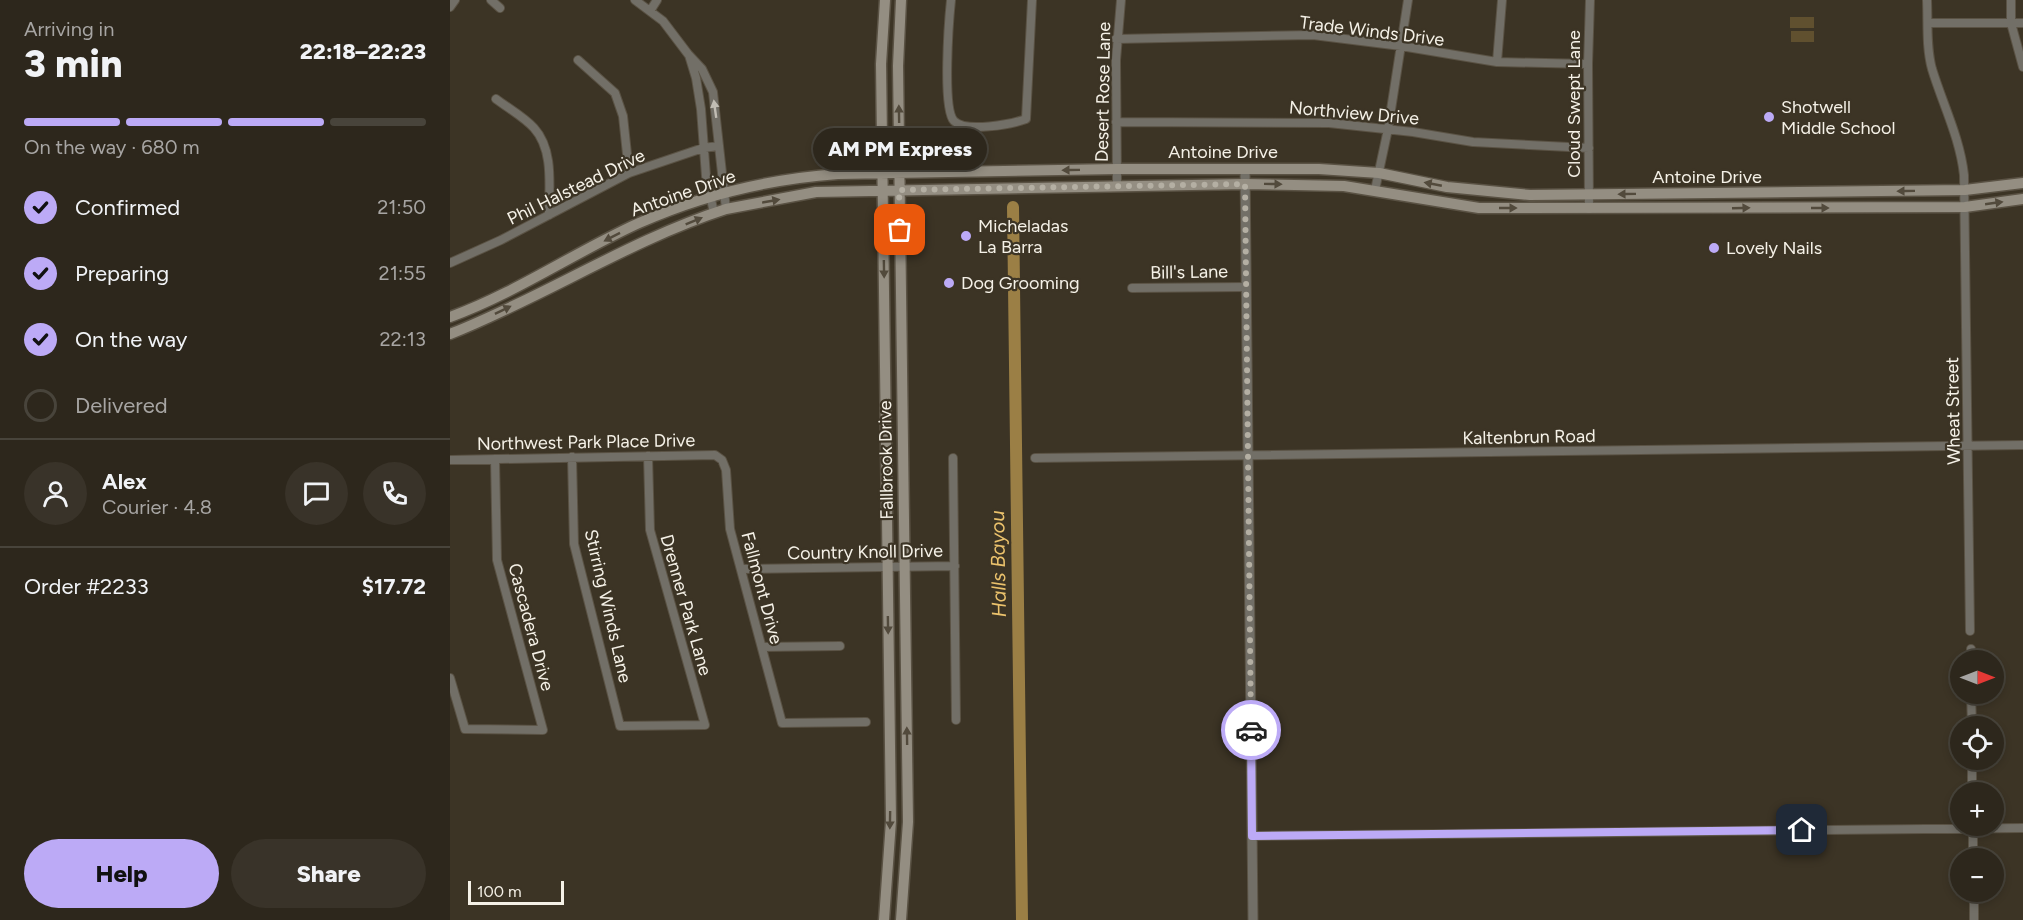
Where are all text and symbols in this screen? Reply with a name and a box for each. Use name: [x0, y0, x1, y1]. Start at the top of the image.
street label: Trade Winds Drive: [1298, 11, 1446, 51]
text: Arriving in: [24, 17, 114, 41]
street label: Desert Rose Lane: [1091, 21, 1115, 162]
street label: Cloud Swept Lane: [1563, 30, 1585, 178]
text: 22:18–22:23: [300, 38, 426, 65]
text: 3 min: [24, 40, 122, 87]
street label: Northview Drive: [1288, 96, 1420, 130]
place label: Shotwell Middle School: [1781, 96, 1895, 139]
one-way arrow: [711, 99, 720, 118]
one-way arrow: [894, 105, 903, 124]
marker: Shotwell Middle School: [1762, 110, 1776, 124]
callout: AM PM Express: [813, 128, 987, 170]
text: On the way · 680 m: [24, 135, 200, 159]
text: AM PM Express: [828, 137, 972, 161]
street label: Antoine Drive: [1168, 141, 1278, 163]
street label: Phil Halstead Drive: [504, 144, 649, 230]
street label: Antoine Drive: [628, 165, 739, 221]
one-way arrow: [1062, 165, 1081, 175]
street label: Antoine Drive: [1652, 166, 1762, 188]
one-way arrow: [1424, 179, 1443, 188]
one-way arrow: [1263, 180, 1282, 189]
one-way arrow: [1897, 186, 1916, 196]
one-way arrow: [1618, 189, 1637, 199]
icon: check: [24, 191, 57, 224]
text: Confirmed: [75, 194, 180, 221]
text: 21:50: [377, 195, 426, 219]
one-way arrow: [761, 196, 780, 205]
one-way arrow: [1985, 199, 2004, 208]
one-way arrow: [1810, 203, 1829, 213]
pin: [874, 204, 925, 255]
one-way arrow: [1498, 204, 1517, 213]
one-way arrow: [1731, 204, 1750, 213]
icon: bag: [883, 213, 916, 246]
one-way arrow: [685, 215, 703, 225]
place label: Micheladas La Barra: [978, 215, 1068, 258]
marker: Micheladas La Barra: [959, 229, 973, 243]
one-way arrow: [603, 232, 620, 242]
place label: Lovely Nails: [1726, 237, 1822, 259]
marker: Lovely Nails: [1707, 241, 1721, 255]
icon: check: [24, 257, 57, 290]
text: Preparing: [75, 260, 169, 287]
one-way arrow: [879, 260, 889, 279]
street label: Bill's Lane: [1150, 260, 1228, 284]
text: 21:55: [379, 261, 426, 285]
place label: Dog Grooming: [961, 272, 1080, 294]
marker: Dog Grooming: [942, 276, 956, 290]
one-way arrow: [495, 305, 512, 315]
icon: check: [24, 323, 57, 356]
text: On the way: [75, 326, 187, 353]
text: 22:13: [379, 327, 426, 351]
street label: Wheat Street: [1941, 357, 1965, 465]
text: Delivered: [75, 392, 168, 419]
street label: Fallbrook Drive: [874, 400, 898, 520]
street label: Kaltenbrun Road: [1462, 425, 1596, 449]
street label: Northwest Park Place Drive: [477, 429, 696, 455]
button: person: [24, 462, 87, 525]
button: chat: [285, 462, 348, 525]
button: phone: [363, 462, 426, 525]
text: Alex: [102, 468, 147, 495]
text: Courier · 4.8: [102, 495, 212, 519]
water label: Halls Bayou: [985, 510, 1011, 618]
street label: Stirring Winds Lane: [580, 527, 636, 685]
street label: Fallmont Drive: [736, 529, 788, 647]
street label: Drenner Park Lane: [655, 532, 717, 678]
street label: Country Knoll Drive: [787, 540, 943, 564]
street label: Cascadera Drive: [503, 561, 559, 693]
text: Order #2233: [24, 573, 149, 600]
text: $17.72: [362, 573, 426, 600]
one-way arrow: [883, 615, 893, 634]
north arrow: [1950, 650, 2004, 704]
map controls: [1950, 650, 2004, 902]
courier: [1221, 700, 1281, 760]
icon: car: [1235, 714, 1268, 747]
button: locate: [1950, 716, 2004, 770]
one-way arrow: [902, 726, 912, 745]
button: +: [1950, 782, 2004, 836]
pin: [1776, 804, 1827, 855]
one-way arrow: [886, 810, 895, 829]
icon: home: [1785, 813, 1818, 846]
button: Help: [24, 839, 219, 908]
button: Share: [231, 839, 426, 908]
button: −: [1950, 848, 2004, 902]
scale bar: [468, 878, 564, 906]
text: 100 m: [477, 882, 522, 901]

